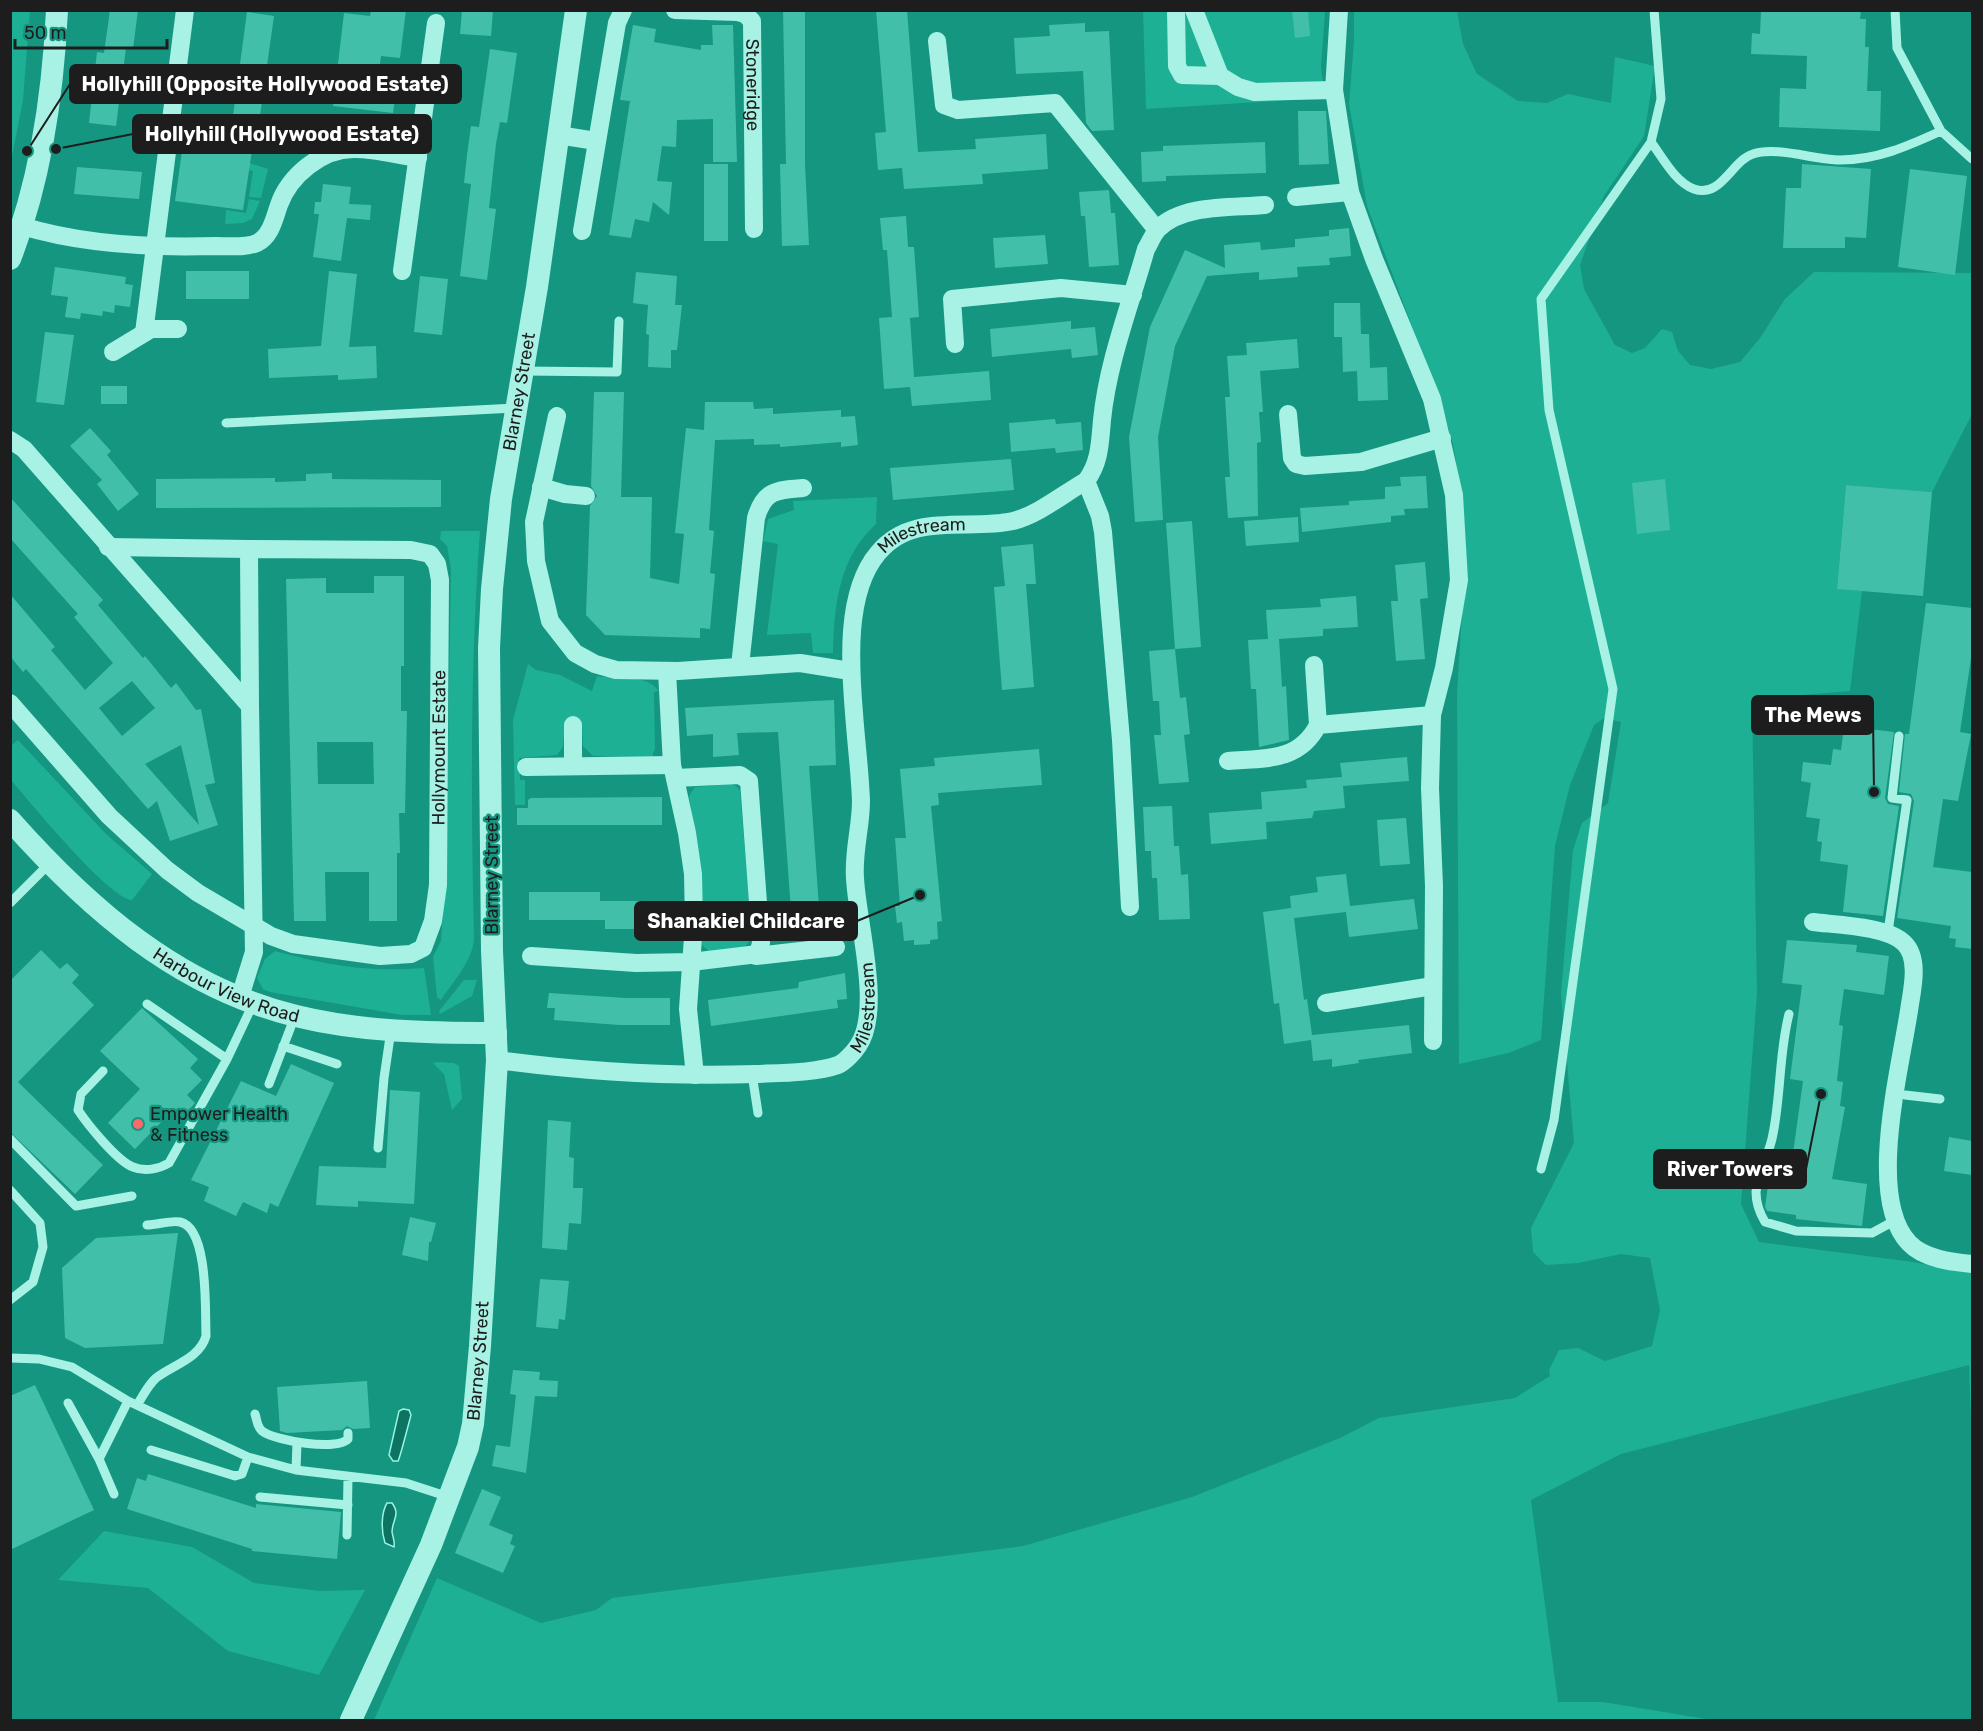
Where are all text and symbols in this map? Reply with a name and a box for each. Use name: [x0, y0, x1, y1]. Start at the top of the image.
scale bar: [15, 12, 166, 50]
text: 50 m: [24, 22, 67, 44]
street label: Stoneridge: [741, 38, 764, 131]
callout: Hollyhill (Opposite Hollywood Estate): [70, 65, 461, 103]
text: Hollyhill (Opposite Hollywood Estate): [81, 72, 449, 96]
callout: Hollyhill (Hollywood Estate): [133, 115, 431, 153]
text: Hollyhill (Hollywood Estate): [145, 122, 419, 146]
street label: Blarney Street: [498, 331, 540, 453]
street label: Milestream: [873, 513, 966, 558]
street label: Hollymount Estate: [427, 670, 450, 825]
callout: The Mews: [1752, 696, 1873, 734]
text: The Mews: [1764, 703, 1862, 727]
street label: Blarney Street: [481, 815, 503, 935]
callout: Shanakiel Childcare: [635, 902, 857, 940]
text: Shanakiel Childcare: [647, 909, 845, 933]
street label: Harbour View Road: [149, 943, 302, 1027]
street label: Milestream: [845, 961, 880, 1057]
place label: Empower Health & Fitness: [150, 1103, 288, 1146]
marker: Empower Health & Fitness: [131, 1117, 145, 1131]
callout: River Towers: [1654, 1150, 1806, 1188]
text: River Towers: [1667, 1157, 1793, 1181]
street label: Blarney Street: [462, 1301, 494, 1422]

